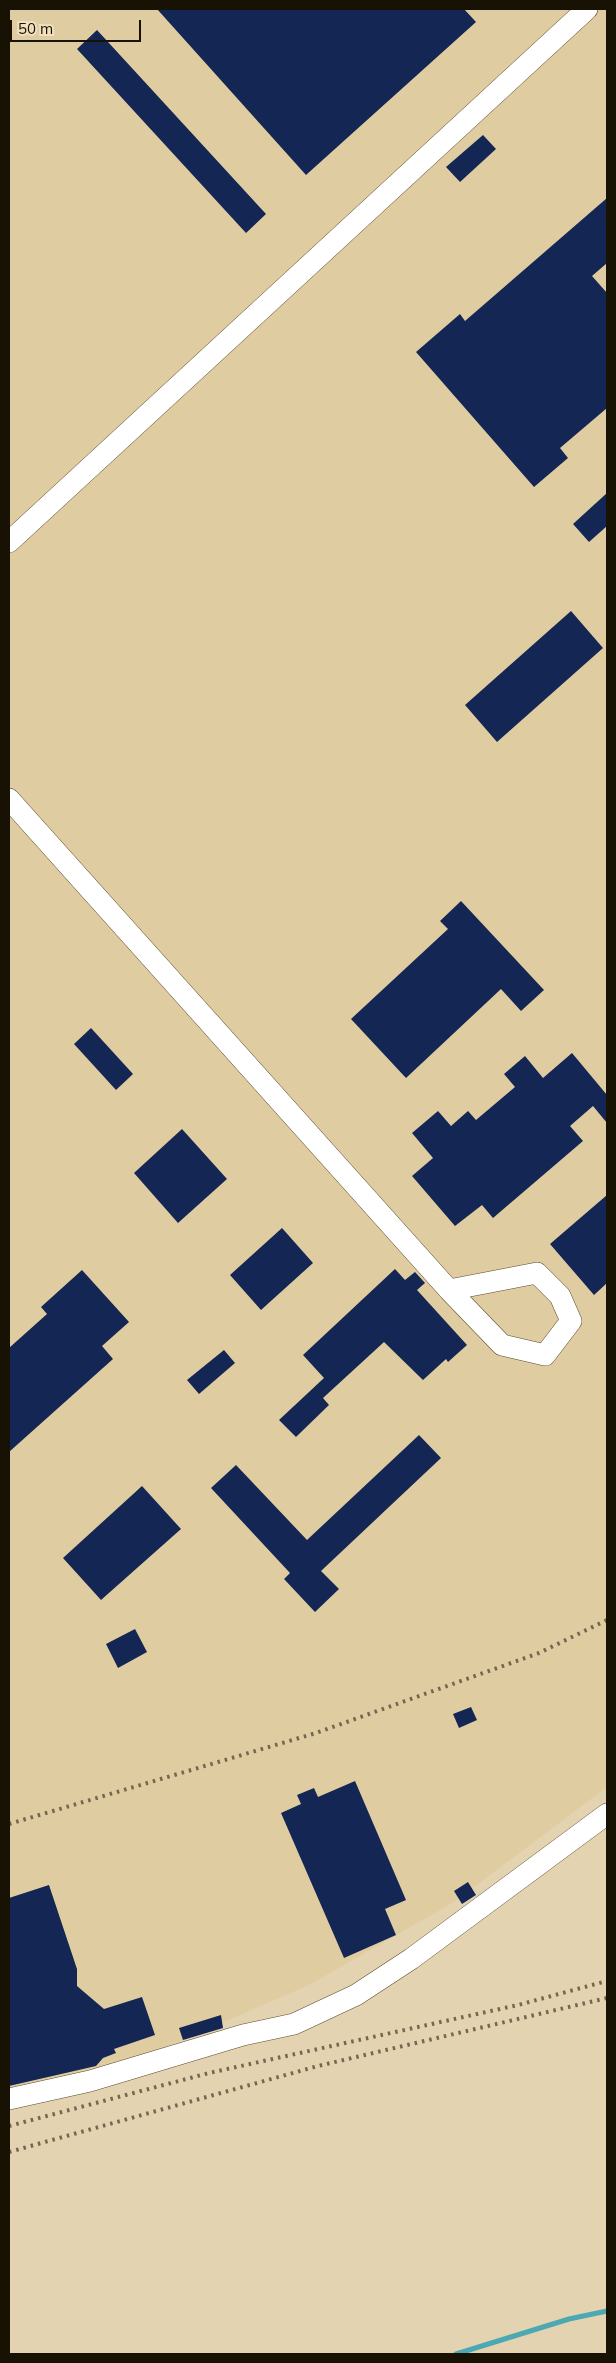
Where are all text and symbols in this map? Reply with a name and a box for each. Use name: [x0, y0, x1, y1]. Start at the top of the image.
scale bar: [12, 10, 144, 42]
text: 50 m: [18, 19, 53, 38]

